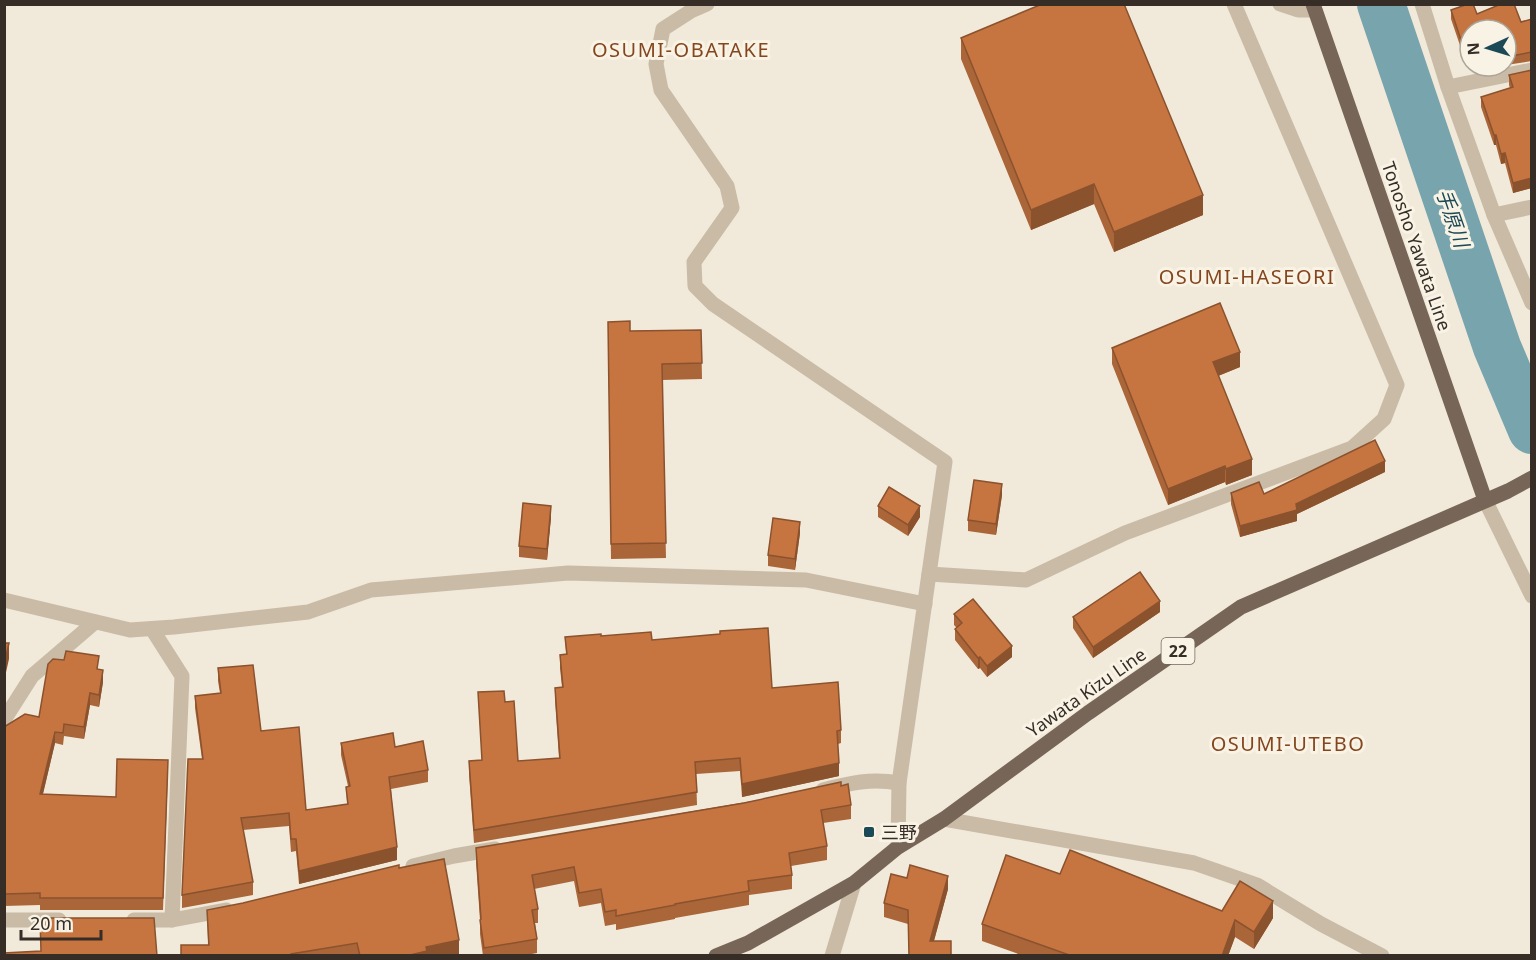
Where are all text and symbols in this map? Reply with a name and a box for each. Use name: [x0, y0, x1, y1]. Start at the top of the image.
north arrow: [1458, 18, 1518, 78]
district label: OSUMI-OBATAKE: [592, 36, 770, 63]
text: N: [1462, 42, 1484, 56]
street label: Tonosho Yawata Line: [1377, 158, 1457, 334]
water label: 手原川: [1430, 185, 1476, 253]
district label: OSUMI-HASEORI: [1159, 263, 1335, 290]
road number: 22: [1162, 638, 1194, 664]
street label: Yawata Kizu Line: [1022, 642, 1150, 742]
district label: OSUMI-UTEBO: [1211, 730, 1365, 757]
place label: 三野: [881, 820, 917, 844]
marker: 三野: [862, 825, 876, 839]
scale bar: [21, 903, 100, 941]
text: 20 m: [30, 911, 72, 935]

